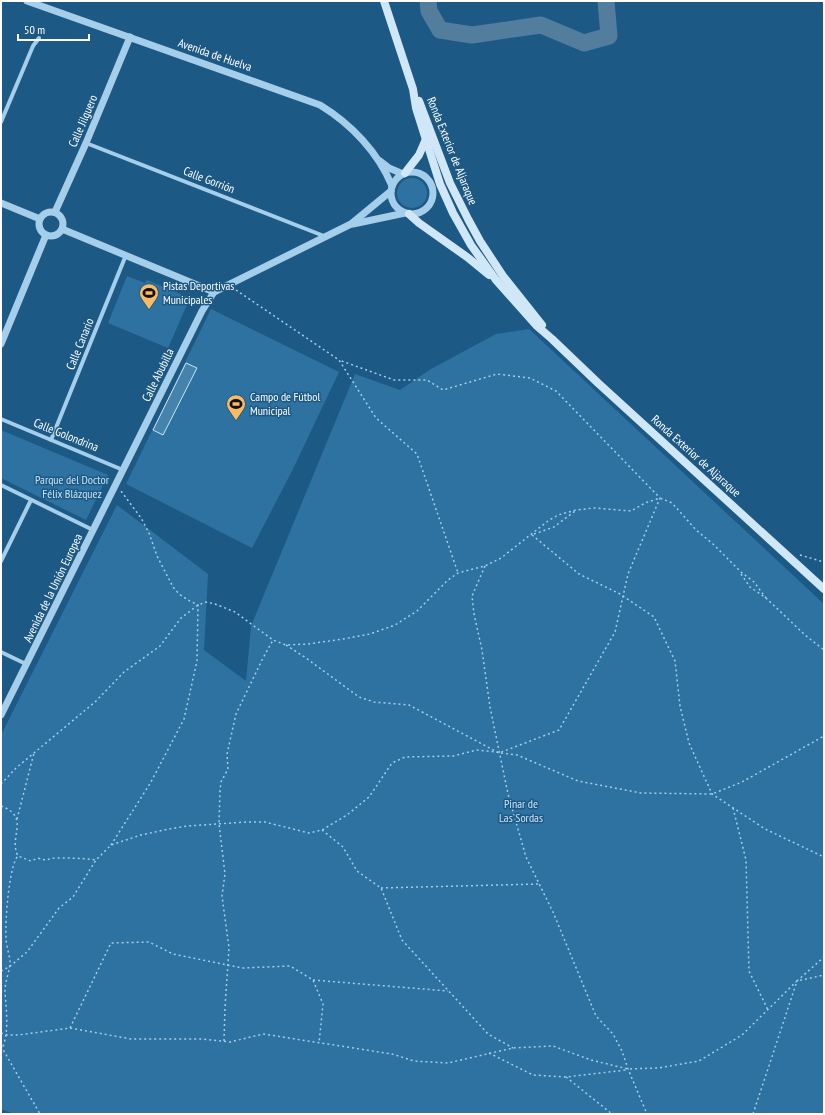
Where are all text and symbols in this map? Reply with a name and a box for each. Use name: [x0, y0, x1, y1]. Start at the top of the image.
scale bar: [18, 16, 89, 42]
text: 50 m: [24, 22, 45, 37]
street label: Avenida de Huelva: [176, 35, 254, 74]
street label: Calle Jilguero: [65, 92, 100, 149]
street label: Ronda Exterior de Aljaraque: [424, 95, 481, 207]
street label: Calle Gorrión: [181, 163, 237, 196]
place label: Pistas Deportivas Municipales: [163, 278, 234, 307]
sports icon: Pistas Deportivas Municipales: [138, 282, 160, 310]
street label: Calle Canario: [62, 316, 97, 372]
street label: Calle Abubilla: [138, 346, 177, 404]
place label: Campo de Fútbol Municipal: [250, 389, 320, 418]
sports icon: Campo de Fútbol Municipal: [225, 393, 247, 421]
street label: Ronda Exterior de Aljaraque: [649, 412, 744, 500]
street label: Calle Golondrina: [32, 415, 101, 454]
park label: Parque del Doctor Félix Blázquez: [35, 472, 110, 501]
street label: Avenida de la Unión Europea: [20, 531, 85, 645]
park label: Pinar de Las Sordas: [499, 796, 543, 825]

